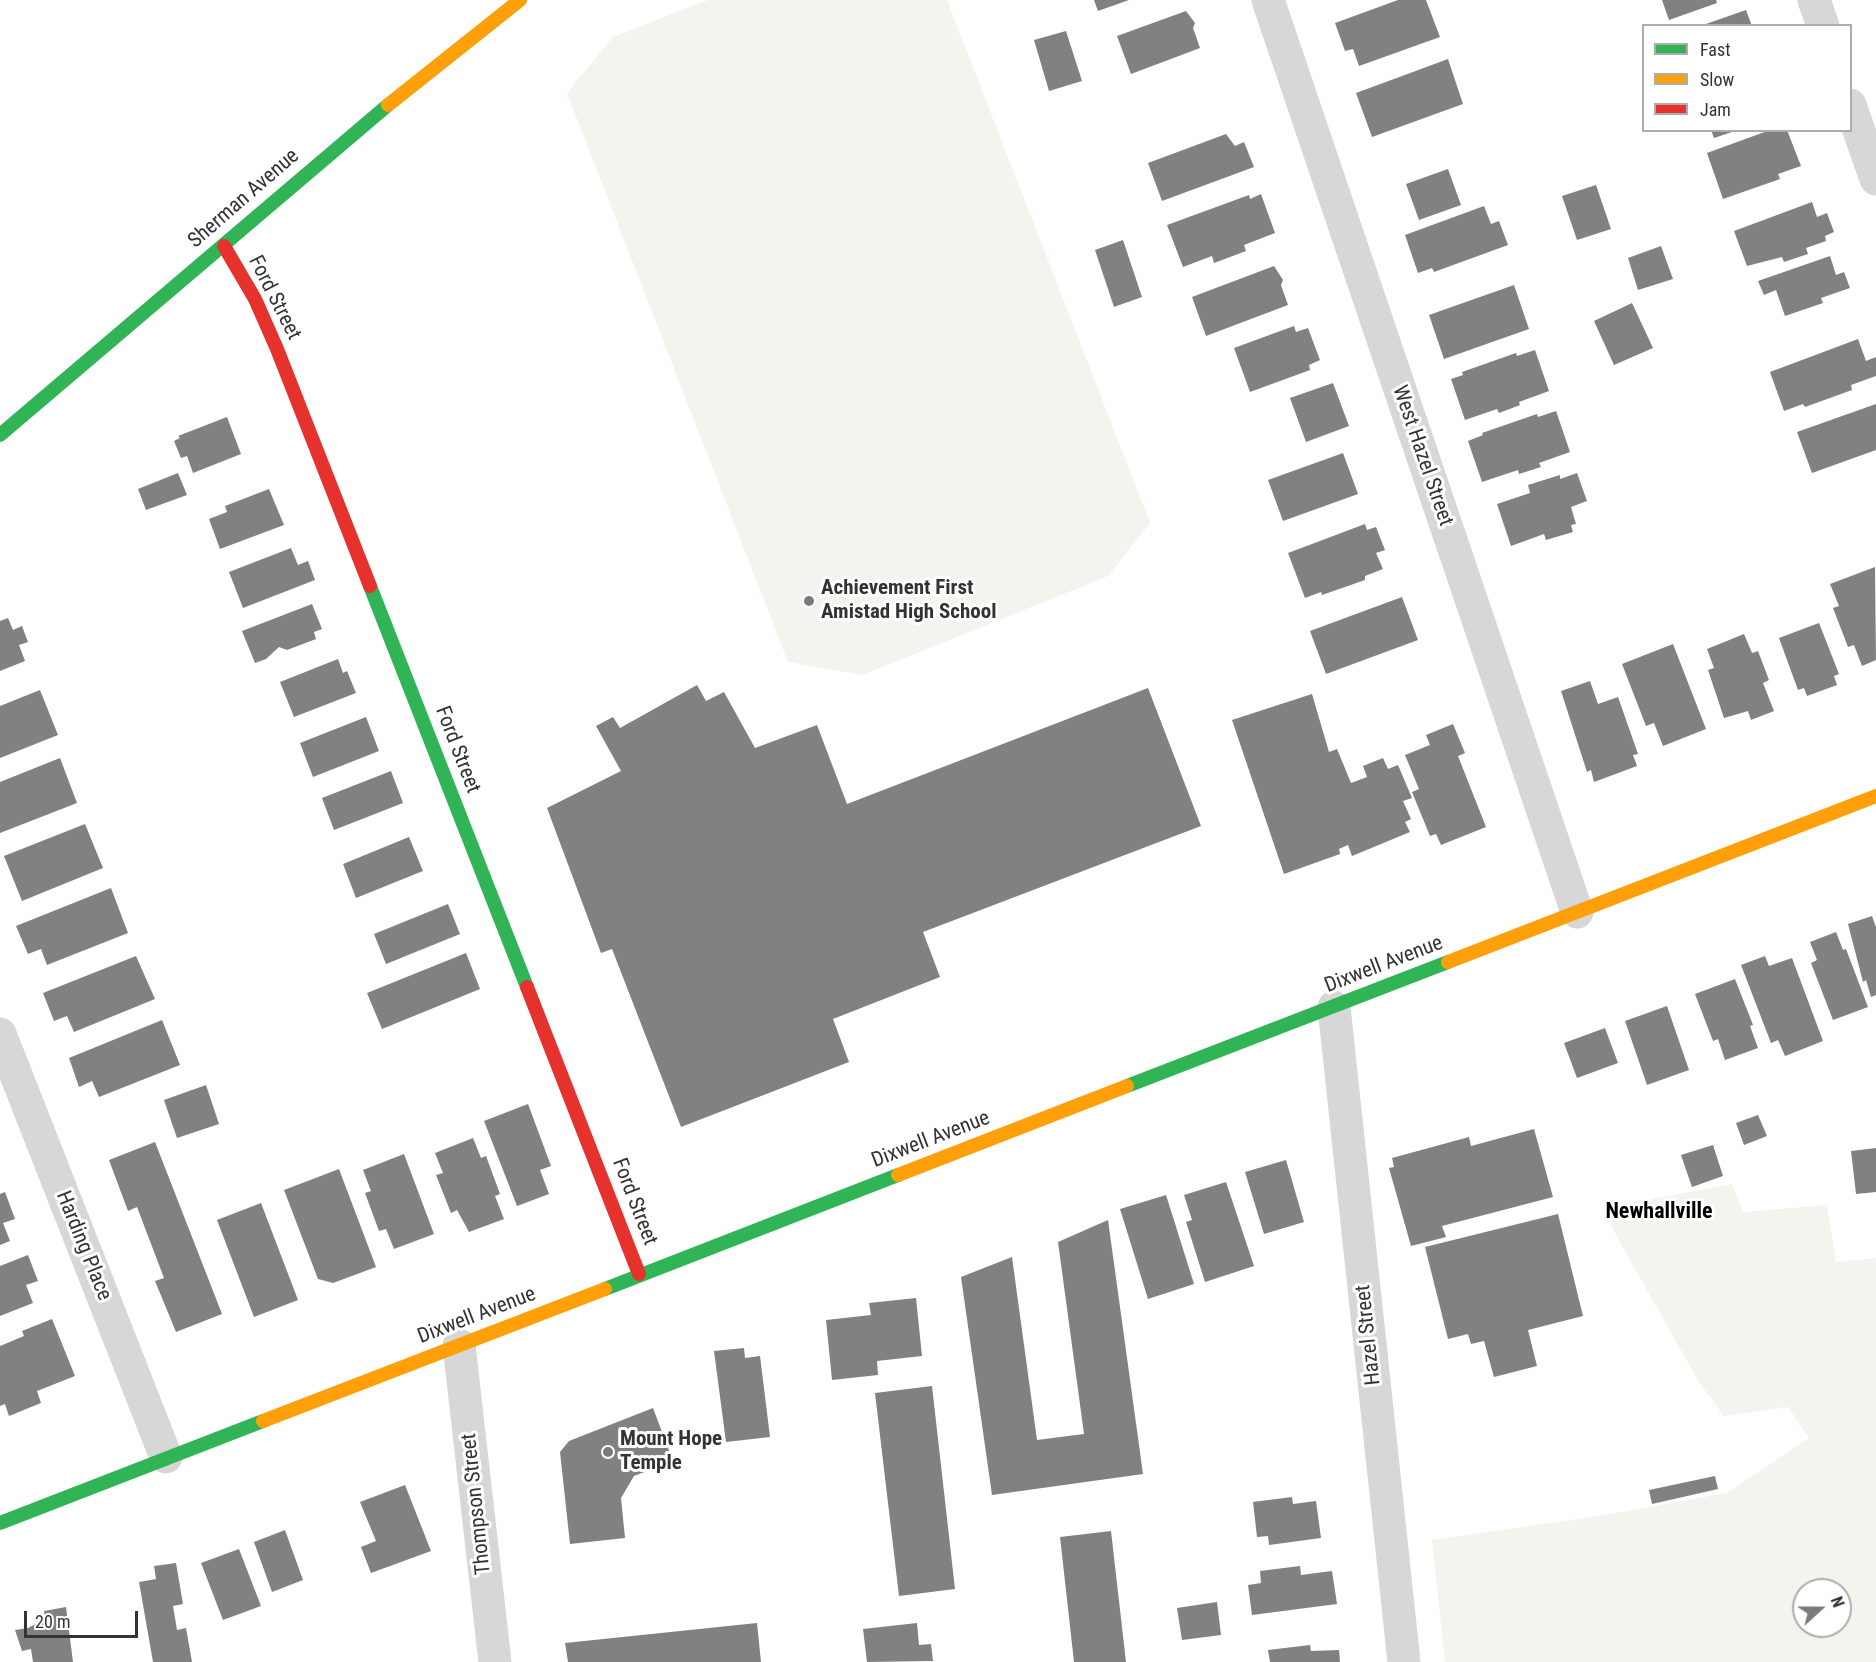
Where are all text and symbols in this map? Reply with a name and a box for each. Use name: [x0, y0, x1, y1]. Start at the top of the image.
legend: [1642, 24, 1852, 132]
text: Fast: [1700, 39, 1731, 60]
text: Slow: [1700, 69, 1734, 90]
text: Jam: [1700, 99, 1731, 120]
street label: Sherman Avenue: [183, 144, 305, 254]
street label: Ford Street: [242, 252, 306, 344]
street label: West Hazel Street: [1386, 382, 1458, 530]
place label: Achievement First Amistad High School: [821, 576, 996, 626]
marker: Achievement First Amistad High School: [802, 594, 816, 608]
street label: Ford Street: [429, 703, 485, 797]
street label: Dixwell Avenue: [1321, 931, 1447, 999]
street label: Dixwell Avenue: [868, 1106, 994, 1174]
street label: Ford Street: [606, 1155, 662, 1249]
street label: Harding Place: [50, 1188, 116, 1304]
district label: Newhallville: [1605, 1199, 1713, 1225]
street label: Dixwell Avenue: [414, 1282, 540, 1350]
street label: Hazel Street: [1351, 1284, 1387, 1386]
place label: Mount Hope Temple: [620, 1427, 722, 1477]
street label: Thompson Street: [457, 1432, 497, 1576]
marker: Mount Hope Temple: [601, 1445, 615, 1459]
north arrow: [1792, 1578, 1852, 1638]
text: N: [1827, 1594, 1848, 1610]
scale bar: [27, 1599, 141, 1637]
text: 20 m: [35, 1611, 70, 1632]

